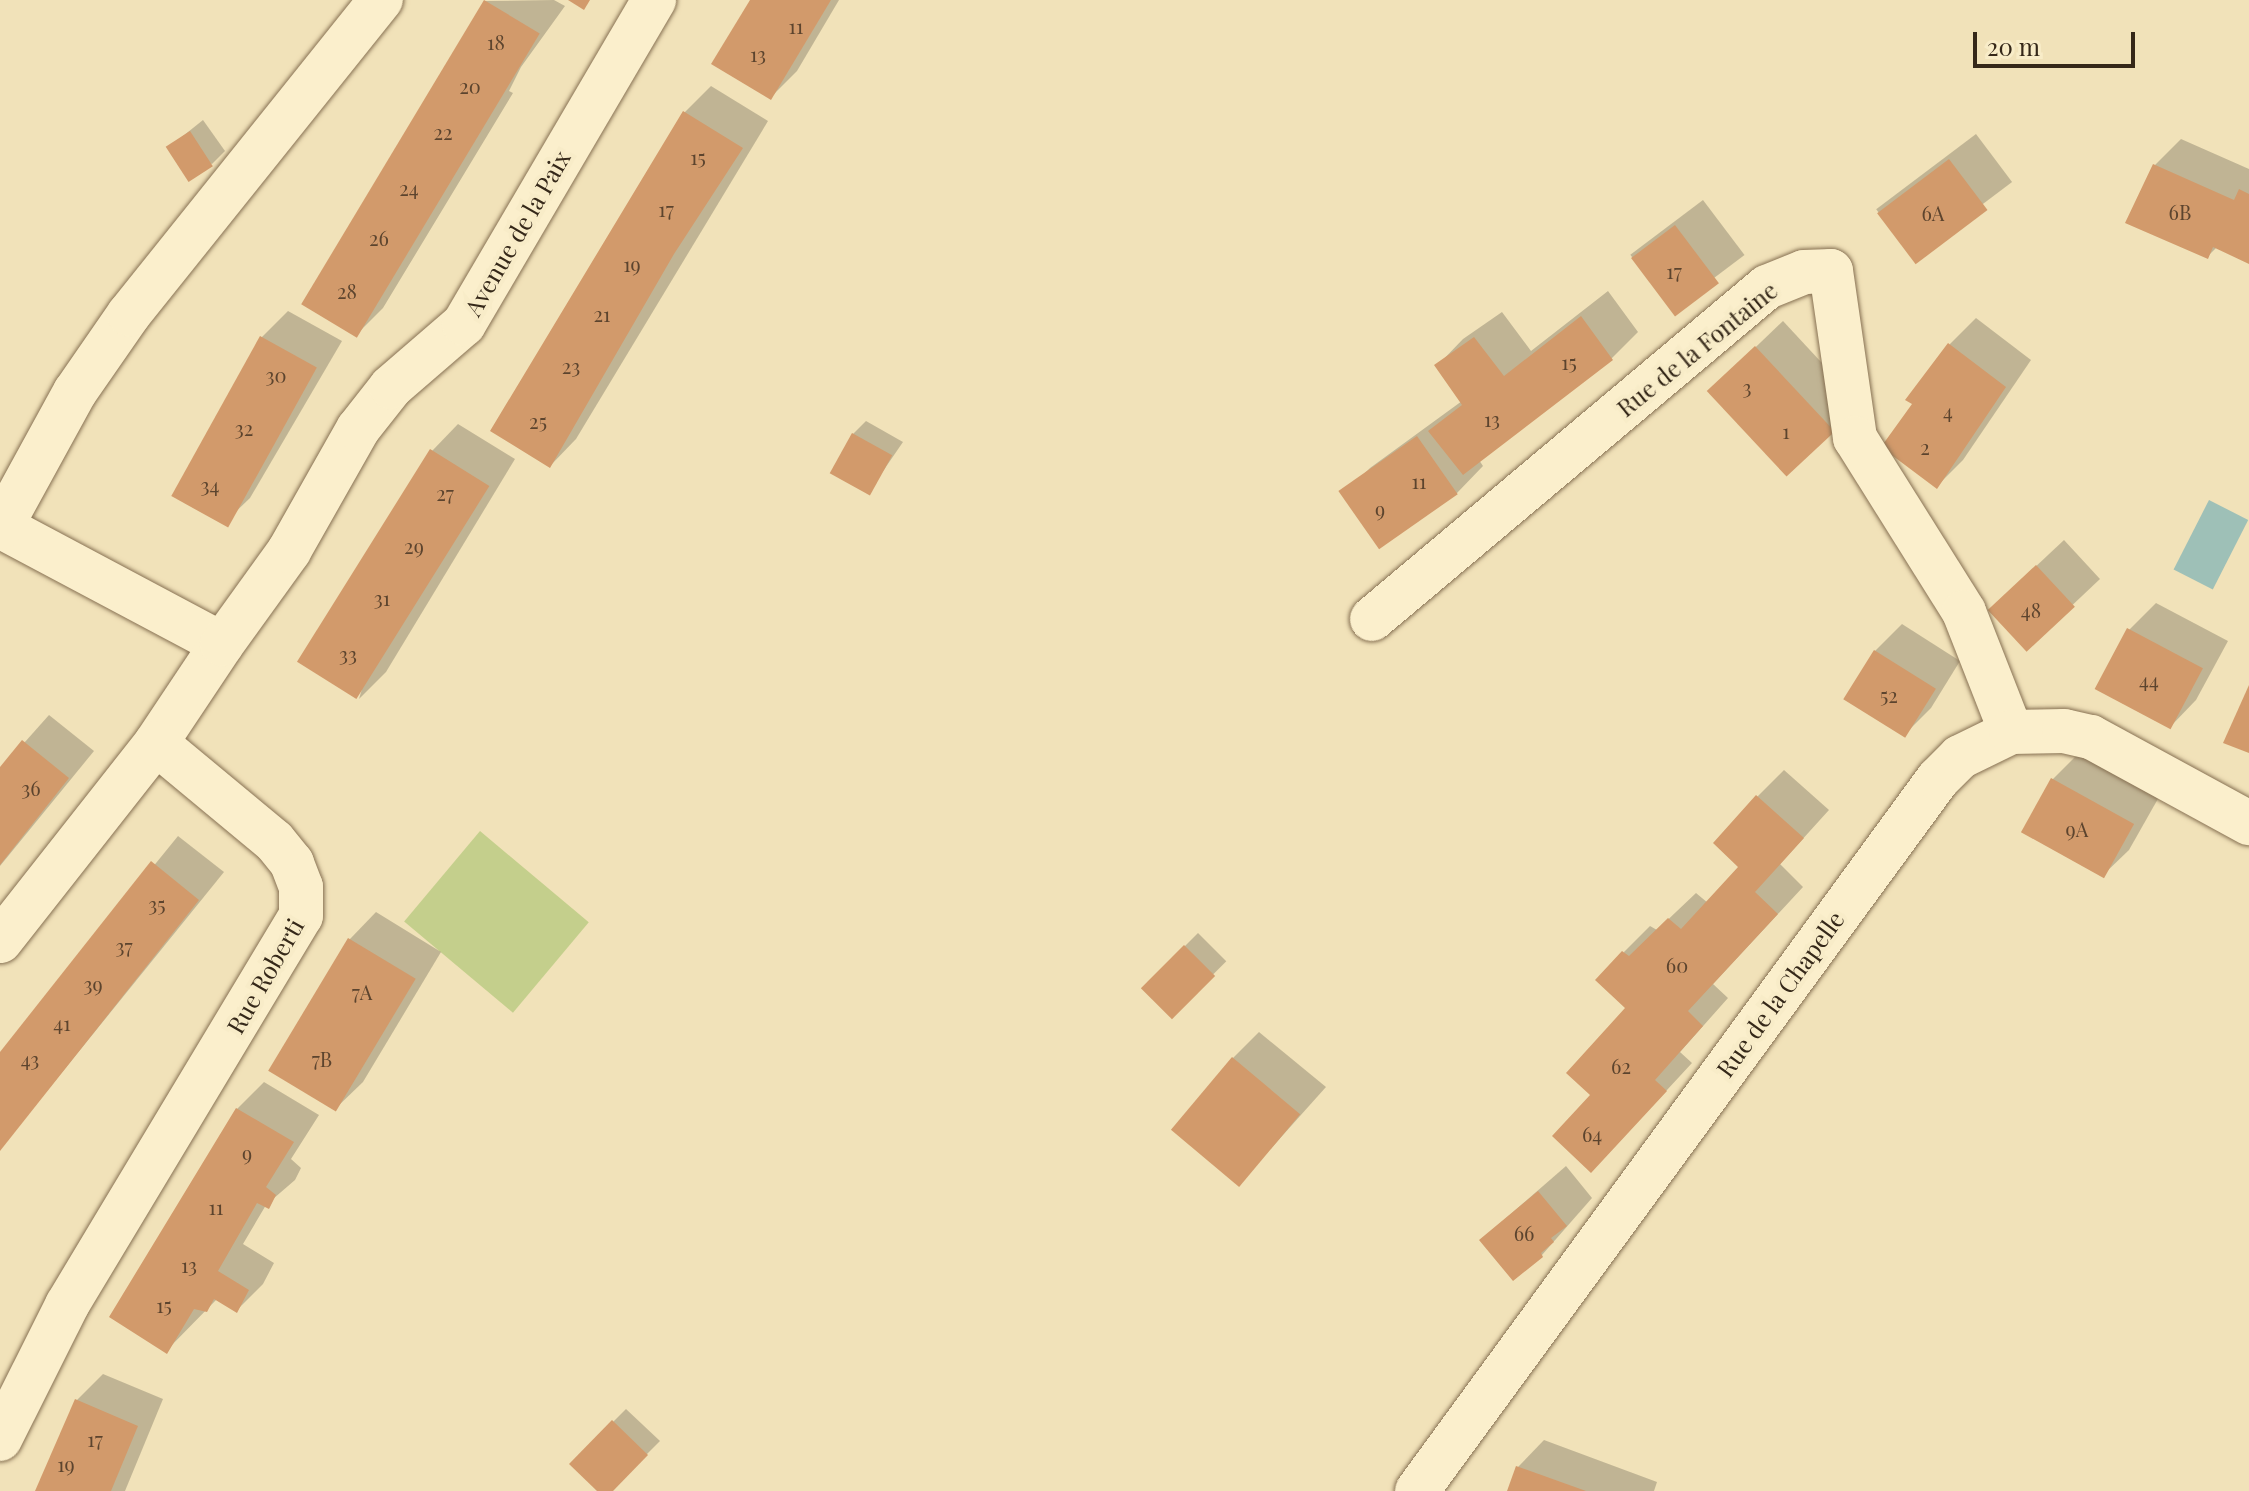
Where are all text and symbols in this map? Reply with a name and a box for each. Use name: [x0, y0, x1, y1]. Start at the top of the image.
house number: 11: [789, 13, 803, 37]
scale bar: [1977, 16, 2139, 66]
house number: 18: [487, 29, 505, 53]
text: 20 m: [1987, 30, 2040, 62]
house number: 13: [750, 41, 766, 65]
house number: 20: [459, 73, 481, 97]
house number: 22: [433, 119, 453, 143]
house number: 15: [690, 144, 706, 168]
street label: Avenue de la Paix: [458, 145, 576, 321]
house number: 24: [399, 175, 419, 199]
house number: 17: [658, 196, 674, 220]
house number: 6B: [2169, 199, 2191, 223]
house number: 6A: [1922, 200, 1944, 224]
house number: 26: [369, 225, 389, 249]
house number: 19: [623, 251, 641, 275]
house number: 17: [1666, 258, 1682, 282]
street label: Rue de la Fontaine: [1611, 275, 1783, 423]
house number: 28: [337, 278, 357, 302]
house number: 21: [594, 301, 610, 325]
house number: 15: [1561, 349, 1577, 373]
house number: 23: [562, 353, 580, 377]
house number: 30: [265, 362, 287, 386]
house number: 3: [1742, 374, 1752, 398]
house number: 4: [1943, 398, 1953, 422]
house number: 13: [1484, 406, 1500, 430]
house number: 25: [529, 408, 547, 432]
house number: 32: [235, 415, 253, 439]
house number: 1: [1782, 418, 1790, 442]
house number: 2: [1920, 434, 1930, 458]
house number: 11: [1412, 468, 1426, 492]
house number: 34: [201, 472, 219, 496]
house number: 27: [436, 480, 454, 504]
house number: 9: [1375, 496, 1385, 520]
house number: 29: [404, 533, 424, 557]
house number: 31: [374, 585, 390, 609]
house number: 48: [2021, 597, 2041, 621]
house number: 33: [339, 641, 357, 665]
house number: 44: [2139, 667, 2159, 691]
house number: 52: [1880, 682, 1898, 706]
house number: 36: [21, 775, 41, 799]
house number: 9A: [2066, 816, 2088, 840]
house number: 35: [148, 891, 166, 915]
street label: Rue de la Chapelle: [1710, 905, 1850, 1083]
street label: Rue Roberti: [220, 913, 310, 1039]
house number: 37: [115, 933, 133, 957]
house number: 60: [1666, 952, 1688, 976]
house number: 39: [83, 971, 103, 995]
house number: 7A: [352, 979, 372, 1003]
house number: 41: [53, 1010, 71, 1034]
house number: 43: [21, 1046, 39, 1070]
house number: 7B: [312, 1046, 332, 1070]
house number: 62: [1611, 1053, 1631, 1077]
house number: 64: [1582, 1121, 1602, 1145]
house number: 9: [242, 1140, 252, 1164]
house number: 11: [209, 1194, 223, 1218]
house number: 66: [1514, 1220, 1534, 1244]
house number: 13: [181, 1252, 197, 1276]
house number: 15: [156, 1292, 172, 1316]
house number: 17: [87, 1426, 103, 1450]
house number: 19: [57, 1451, 75, 1475]

